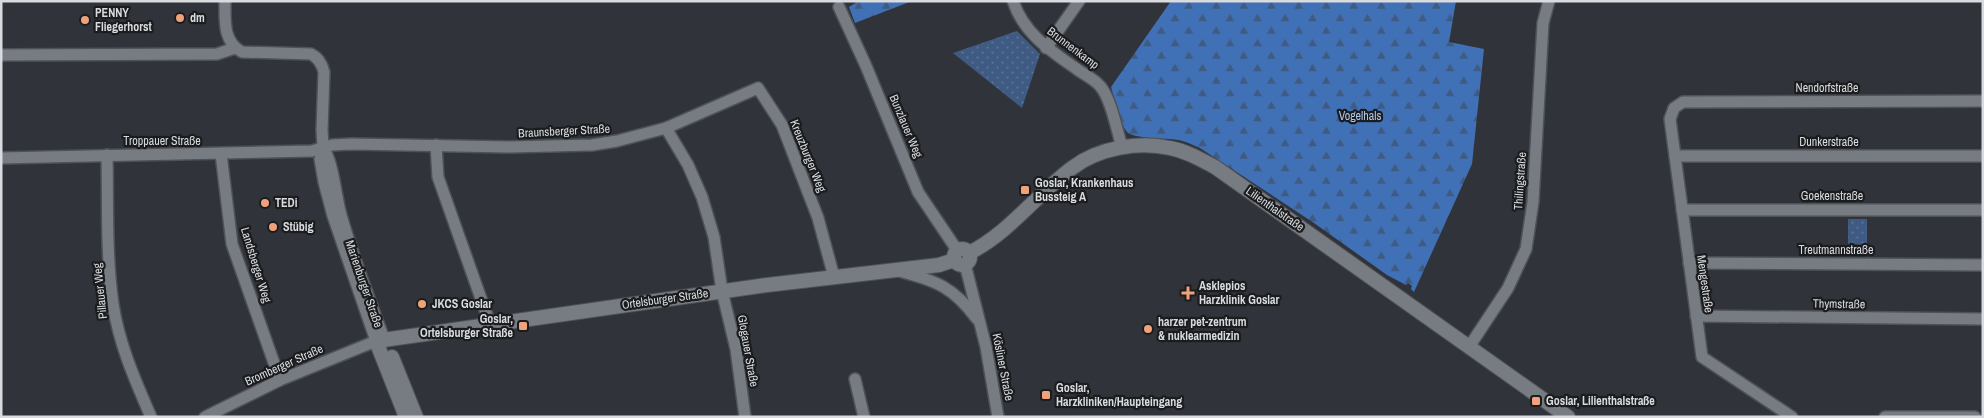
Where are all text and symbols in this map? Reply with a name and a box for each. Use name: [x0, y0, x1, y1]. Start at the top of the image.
place label: PENNY Fliegerhorst: [95, 5, 153, 35]
place label: dm: [190, 10, 205, 26]
marker: dm: [174, 12, 186, 24]
marker: PENNY Fliegerhorst: [79, 14, 91, 26]
street label: Brunnenkamp: [1044, 23, 1102, 73]
street label: Nendorfstraße: [1796, 80, 1858, 96]
street label: Bunzlauer Weg: [886, 92, 927, 160]
park label: Vogelhals: [1339, 108, 1381, 124]
street label: Kreuzburger Weg: [786, 117, 830, 195]
street label: Braunsberger Straße: [518, 121, 610, 141]
street label: Troppauer Straße: [123, 133, 201, 149]
street label: Dunkerstraße: [1799, 134, 1859, 150]
street label: Thilingstraße: [1510, 152, 1530, 210]
place label: Goslar, Krankenhaus Bussteig A: [1035, 175, 1134, 205]
street label: Lilienthalstraße: [1243, 183, 1307, 235]
marker: Goslar, Krankenhaus Bussteig A: [1019, 184, 1031, 196]
street label: Goekenstraße: [1801, 188, 1863, 204]
place label: TEDi: [275, 195, 298, 211]
marker: TEDi: [259, 197, 271, 209]
place label: Stübig: [283, 219, 314, 235]
marker: Stübig: [267, 221, 279, 233]
street label: Landsberger Weg: [237, 225, 275, 305]
street label: Marienburger Straße: [342, 238, 386, 330]
street label: Treutmannstraße: [1798, 242, 1874, 258]
street label: Mengestraße: [1693, 254, 1717, 314]
street label: Pillauer Weg: [89, 262, 111, 320]
place label: Asklepios Harzklinik Goslar: [1199, 278, 1280, 308]
street label: Ortelsburger Straße: [621, 285, 709, 313]
marker: Asklepios Harzklinik Goslar: [1181, 286, 1195, 300]
place label: JKCS Goslar: [432, 296, 492, 312]
street label: Thymstraße: [1813, 296, 1865, 312]
marker: JKCS Goslar: [416, 298, 428, 310]
place label: Goslar, Ortelsburger Straße: [420, 311, 514, 341]
street label: Glogauer Straße: [734, 314, 762, 388]
place label: harzer pet-zentrum & nuklearmedizin: [1158, 314, 1247, 344]
marker: Goslar, Ortelsburger Straße: [517, 320, 529, 332]
marker: harzer pet-zentrum & nuklearmedizin: [1142, 323, 1154, 335]
street label: Kösliner Straße: [989, 332, 1017, 402]
street label: Bromberger Straße: [242, 341, 326, 389]
place label: Goslar, Harzkliniken/Haupteingang: [1056, 380, 1182, 410]
marker: Goslar, Harzkliniken/Haupteingang: [1040, 389, 1052, 401]
place label: Goslar, Lilienthalstraße: [1546, 393, 1655, 409]
marker: Goslar, Lilienthalstraße: [1530, 395, 1542, 407]

